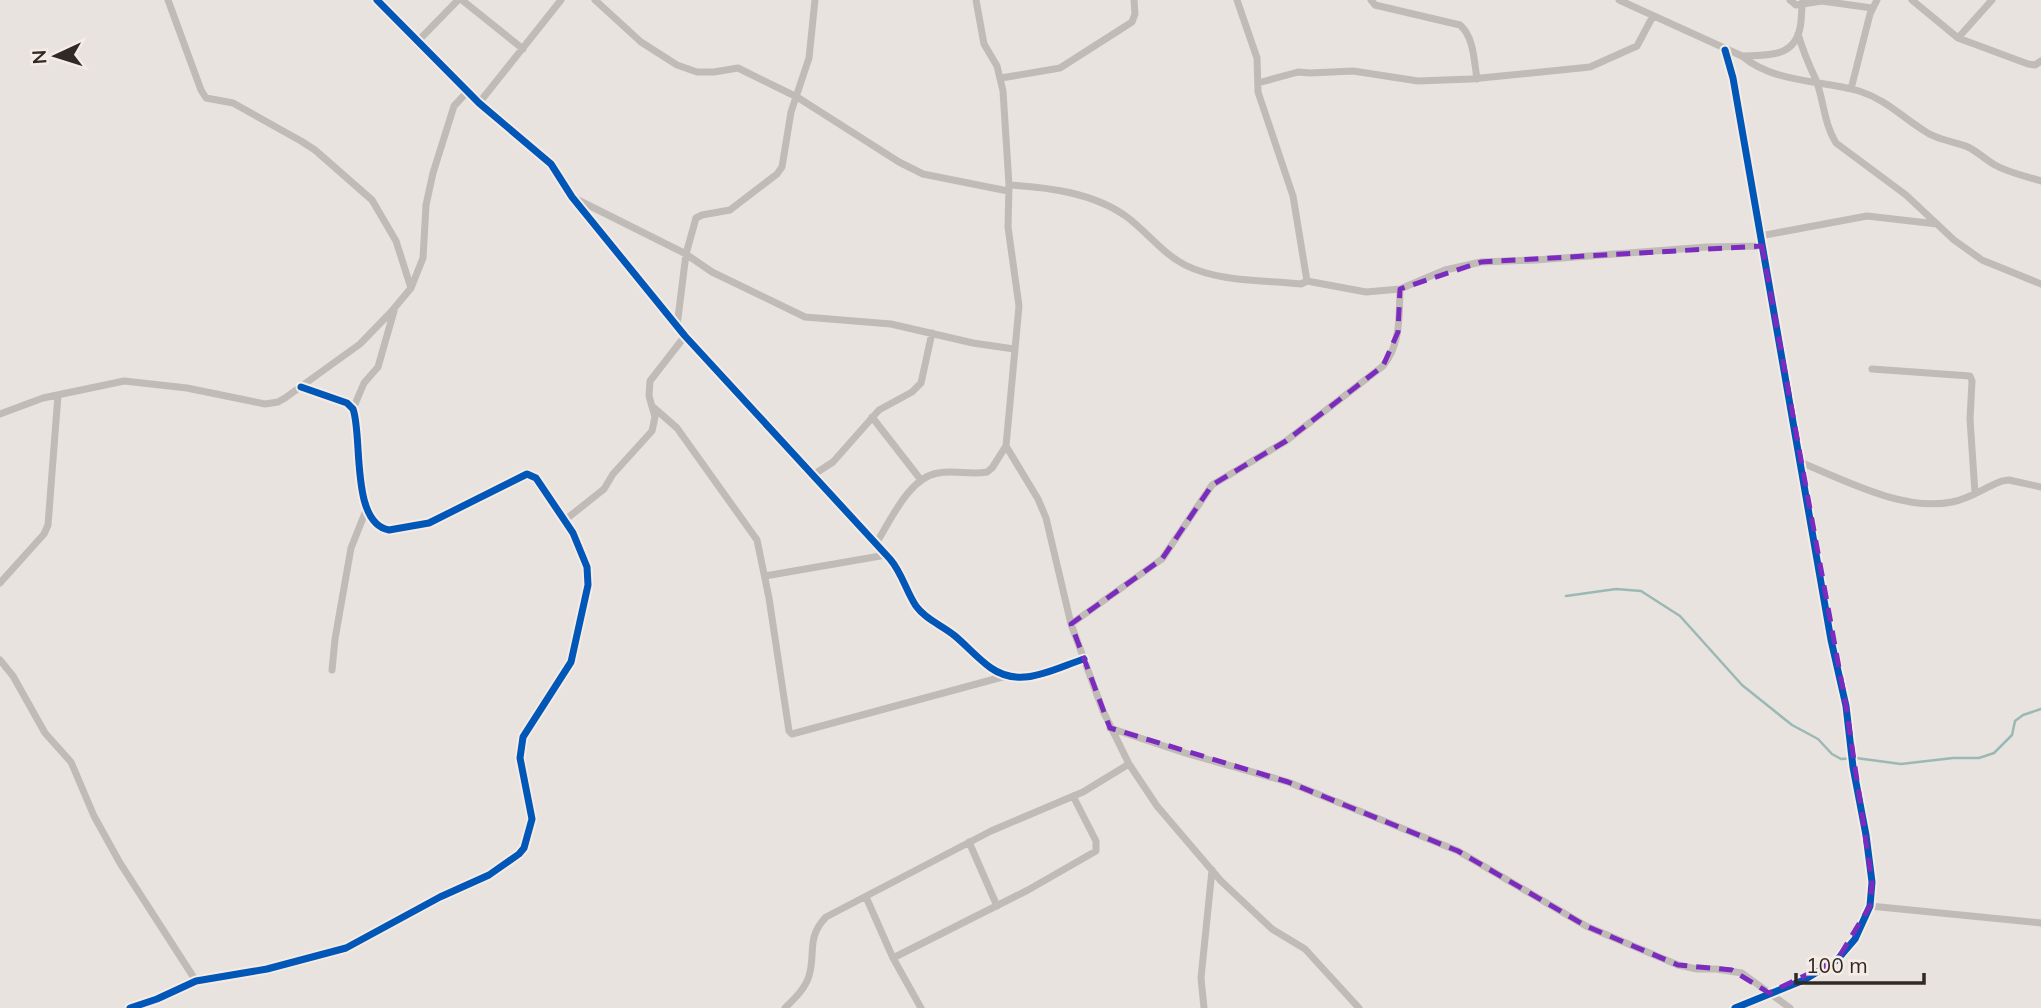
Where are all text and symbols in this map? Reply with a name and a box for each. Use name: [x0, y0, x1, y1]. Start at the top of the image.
north arrow: [21, 21, 91, 91]
text: N: [27, 49, 52, 65]
scale bar: [1796, 942, 1924, 986]
text: 100 m: [1806, 952, 1868, 978]

